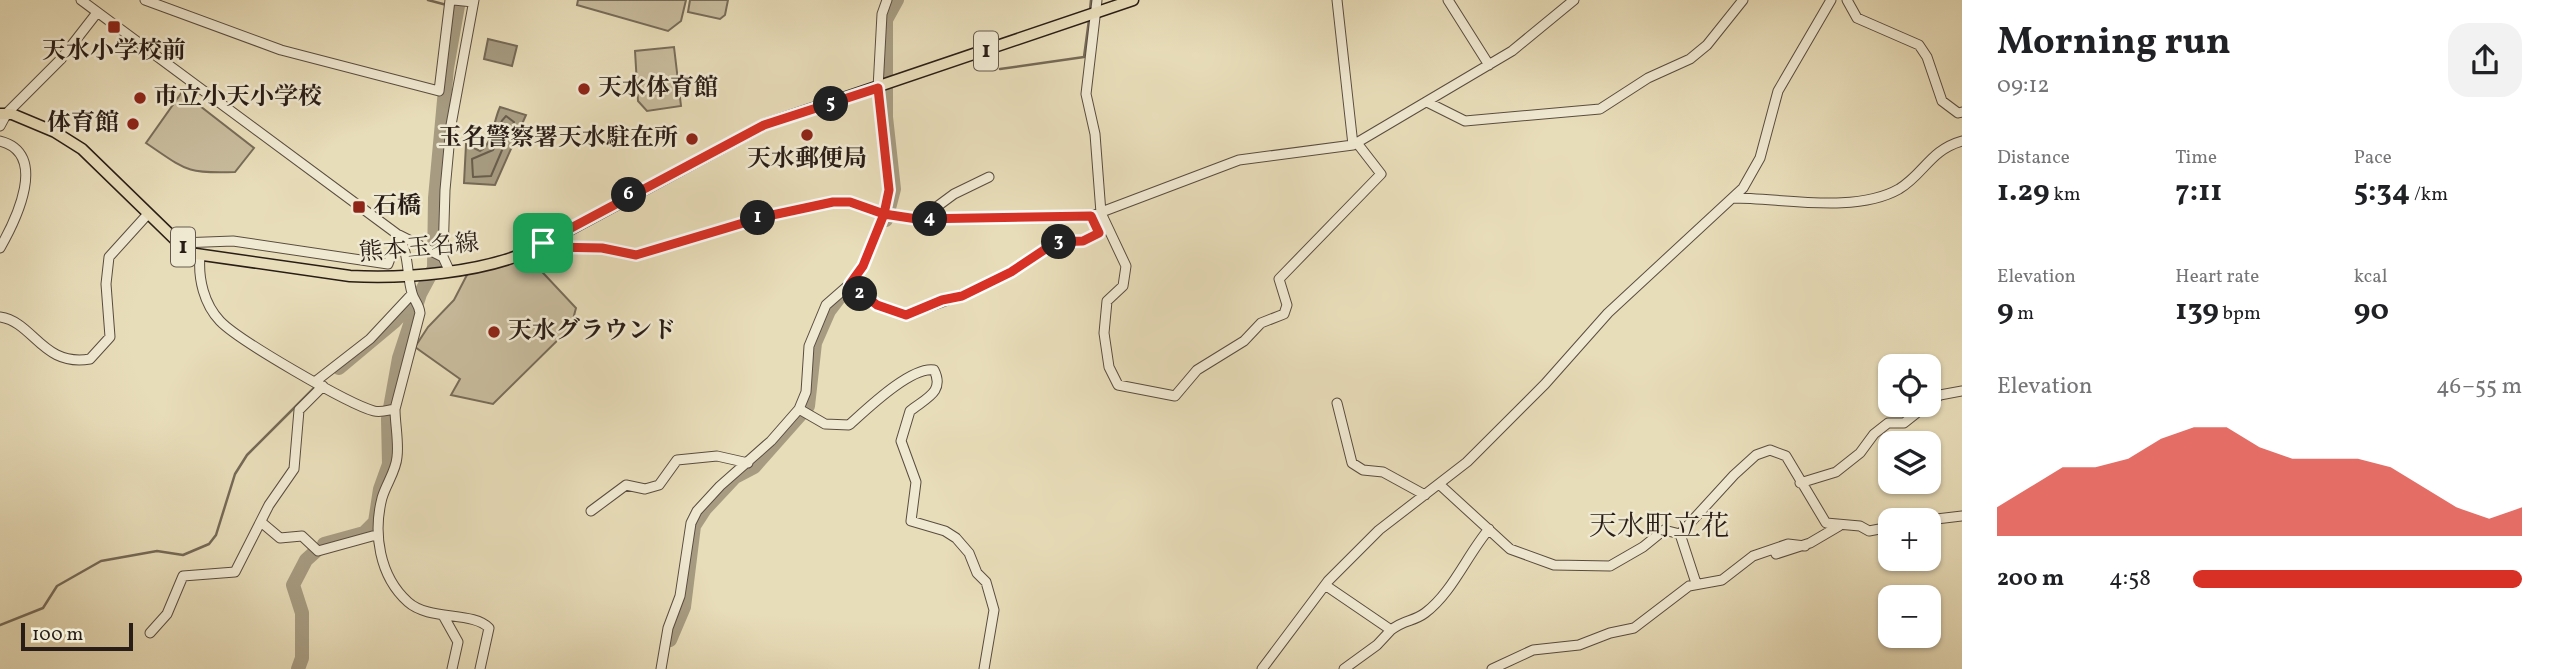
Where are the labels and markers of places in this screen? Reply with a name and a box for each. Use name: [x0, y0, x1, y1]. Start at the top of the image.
marker: 天水小学校前: [106, 19, 122, 35]
place label: 天水小学校前: [42, 35, 186, 69]
place label: 天水体育館: [598, 72, 718, 106]
place label: 市立小天小学校: [154, 81, 322, 115]
marker: 天水体育館: [576, 81, 592, 97]
pin: 5: [814, 86, 848, 122]
marker: 市立小天小学校: [132, 90, 148, 106]
place label: 体育館: [47, 107, 119, 141]
marker: 体育館: [125, 116, 141, 132]
place label: 玉名警察署天水駐在所: [438, 122, 678, 156]
marker: 天水郵便局: [799, 127, 815, 143]
marker: 玉名警察署天水駐在所: [684, 131, 700, 147]
place label: 天水郵便局: [747, 143, 867, 177]
pin: 6: [612, 178, 646, 212]
place label: 石橋: [373, 190, 421, 224]
marker: 石橋: [351, 199, 367, 215]
pin: 1: [740, 200, 776, 235]
pin: 4: [912, 202, 948, 236]
pin: [513, 213, 573, 273]
pin: 3: [1042, 224, 1076, 260]
pin: 2: [842, 276, 878, 312]
place label: 天水グラウンド: [508, 315, 676, 349]
marker: 天水グラウンド: [486, 324, 502, 340]

